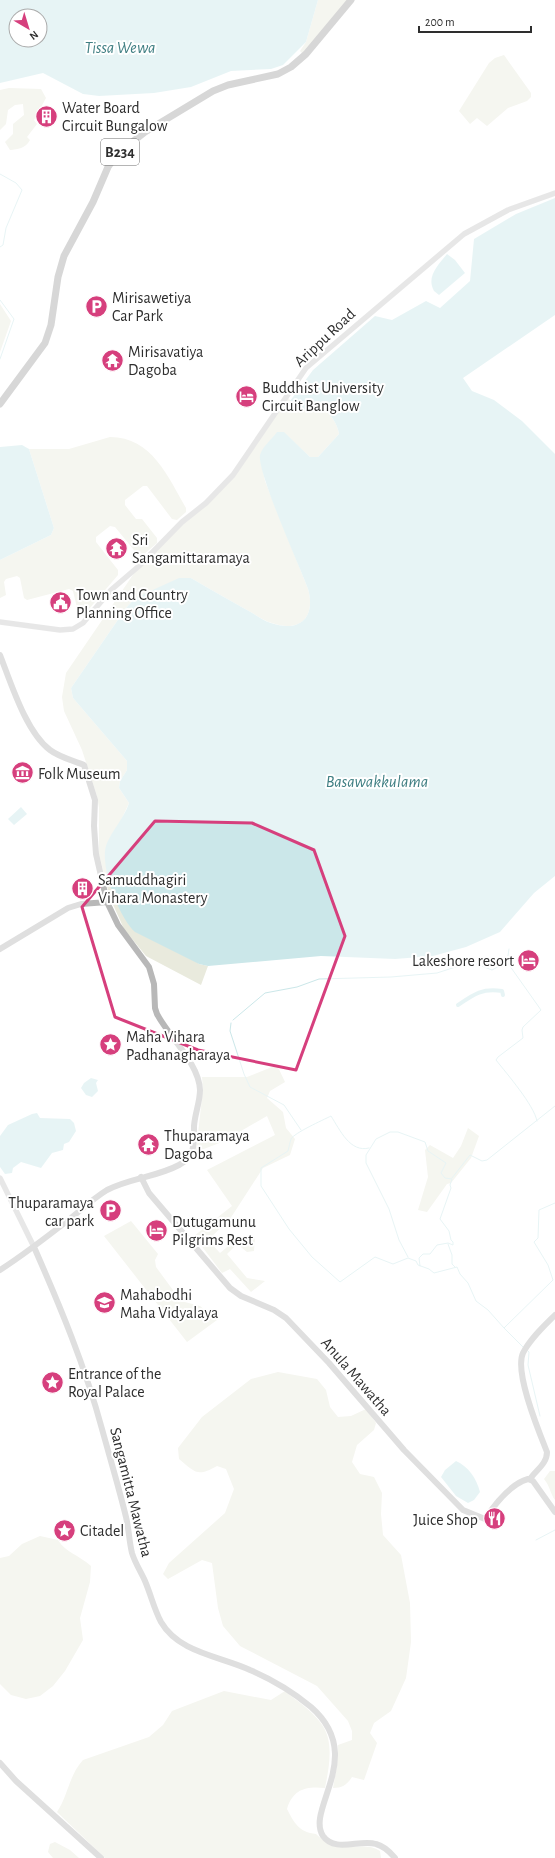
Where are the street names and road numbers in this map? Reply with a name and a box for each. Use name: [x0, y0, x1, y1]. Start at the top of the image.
road number: B234: [101, 139, 139, 165]
street label: Arippu Road: [291, 306, 358, 370]
street label: Anula Mawatha: [318, 1334, 394, 1419]
street label: Sangamitta Mawatha: [107, 1426, 155, 1559]

